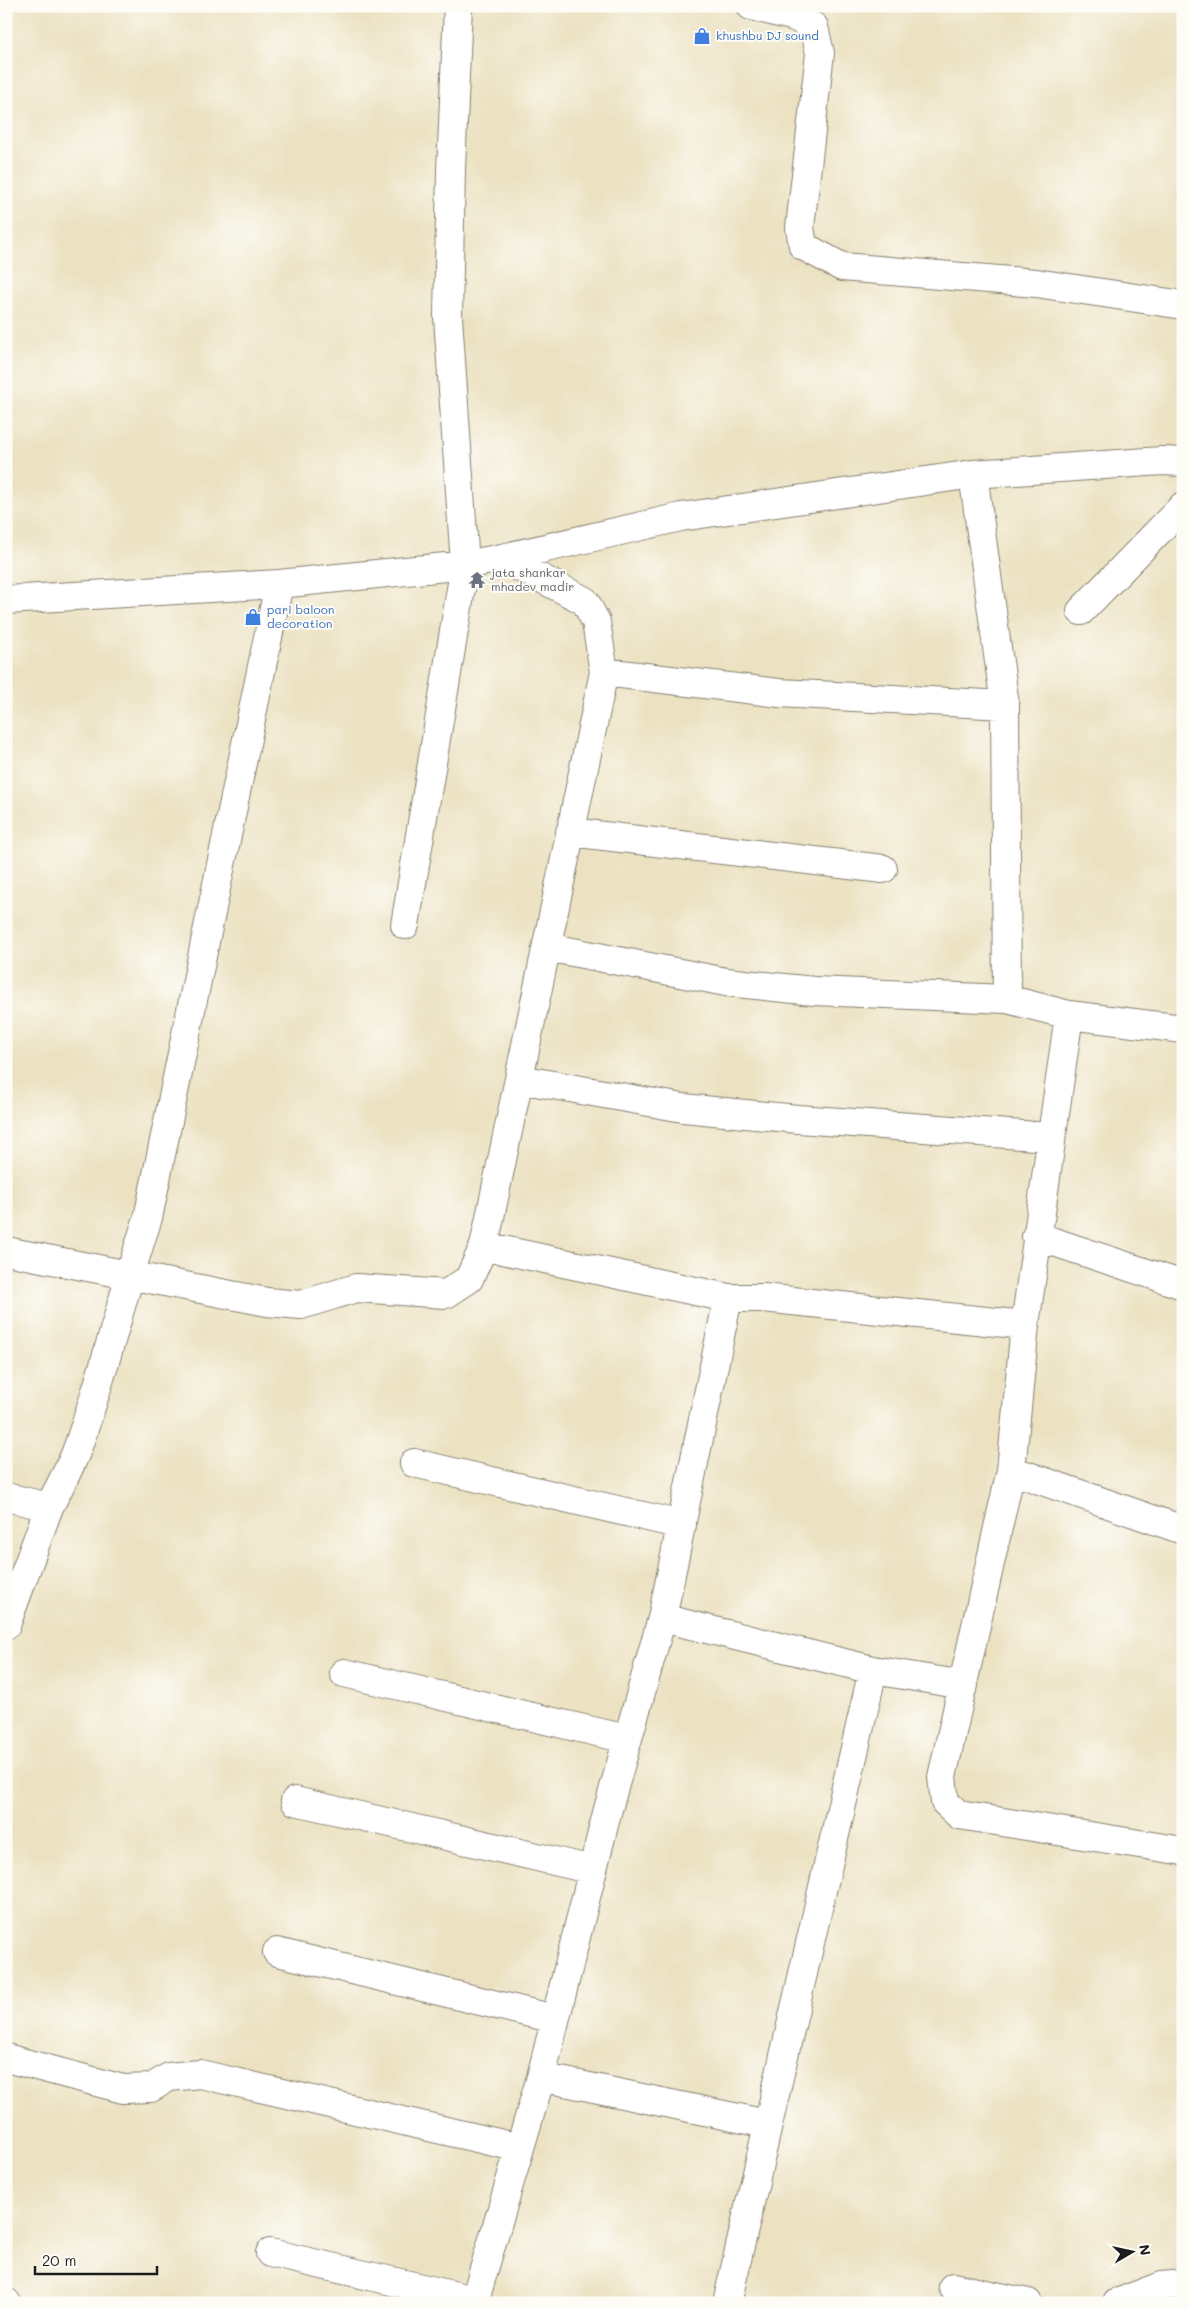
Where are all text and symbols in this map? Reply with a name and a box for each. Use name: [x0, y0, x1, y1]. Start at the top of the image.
shop icon: khushbu DJ sound: [692, 26, 712, 46]
place label: khushbu DJ sound: [716, 27, 819, 43]
place label: jata shankar mhadev madir: [490, 564, 574, 594]
temple icon: jata shankar mhadev madir: [467, 570, 487, 590]
place label: pari baloon decoration: [267, 601, 334, 631]
shop icon: pari baloon decoration: [243, 607, 263, 627]
north arrow: [1106, 2226, 1156, 2276]
text: N: [1135, 2243, 1156, 2257]
scale bar: [35, 2244, 158, 2276]
text: 20 m: [42, 2250, 76, 2270]

